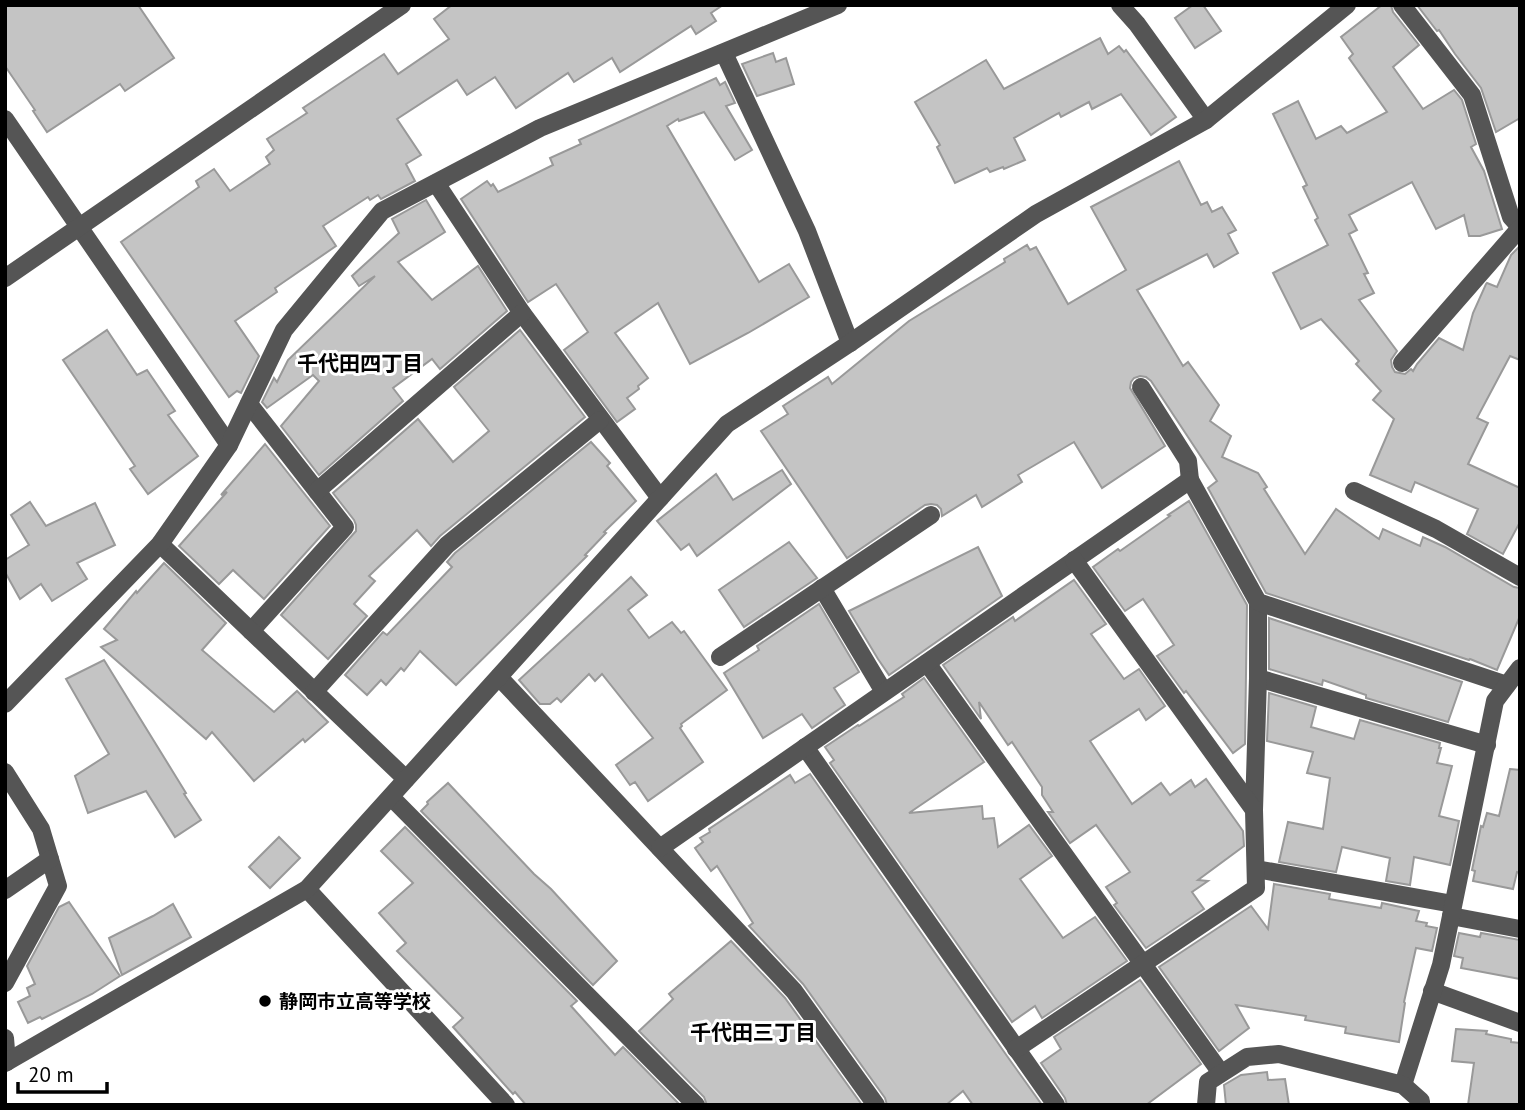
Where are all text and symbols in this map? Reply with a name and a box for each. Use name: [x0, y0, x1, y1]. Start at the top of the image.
district label: 千代田四丁目: [297, 350, 423, 377]
place label: 静岡市立高等学校: [279, 989, 431, 1013]
marker: 静岡市立高等学校: [257, 993, 273, 1009]
district label: 千代田三丁目: [690, 1019, 816, 1046]
scale bar: [18, 1050, 107, 1094]
text: 20 m: [28, 1061, 74, 1088]

